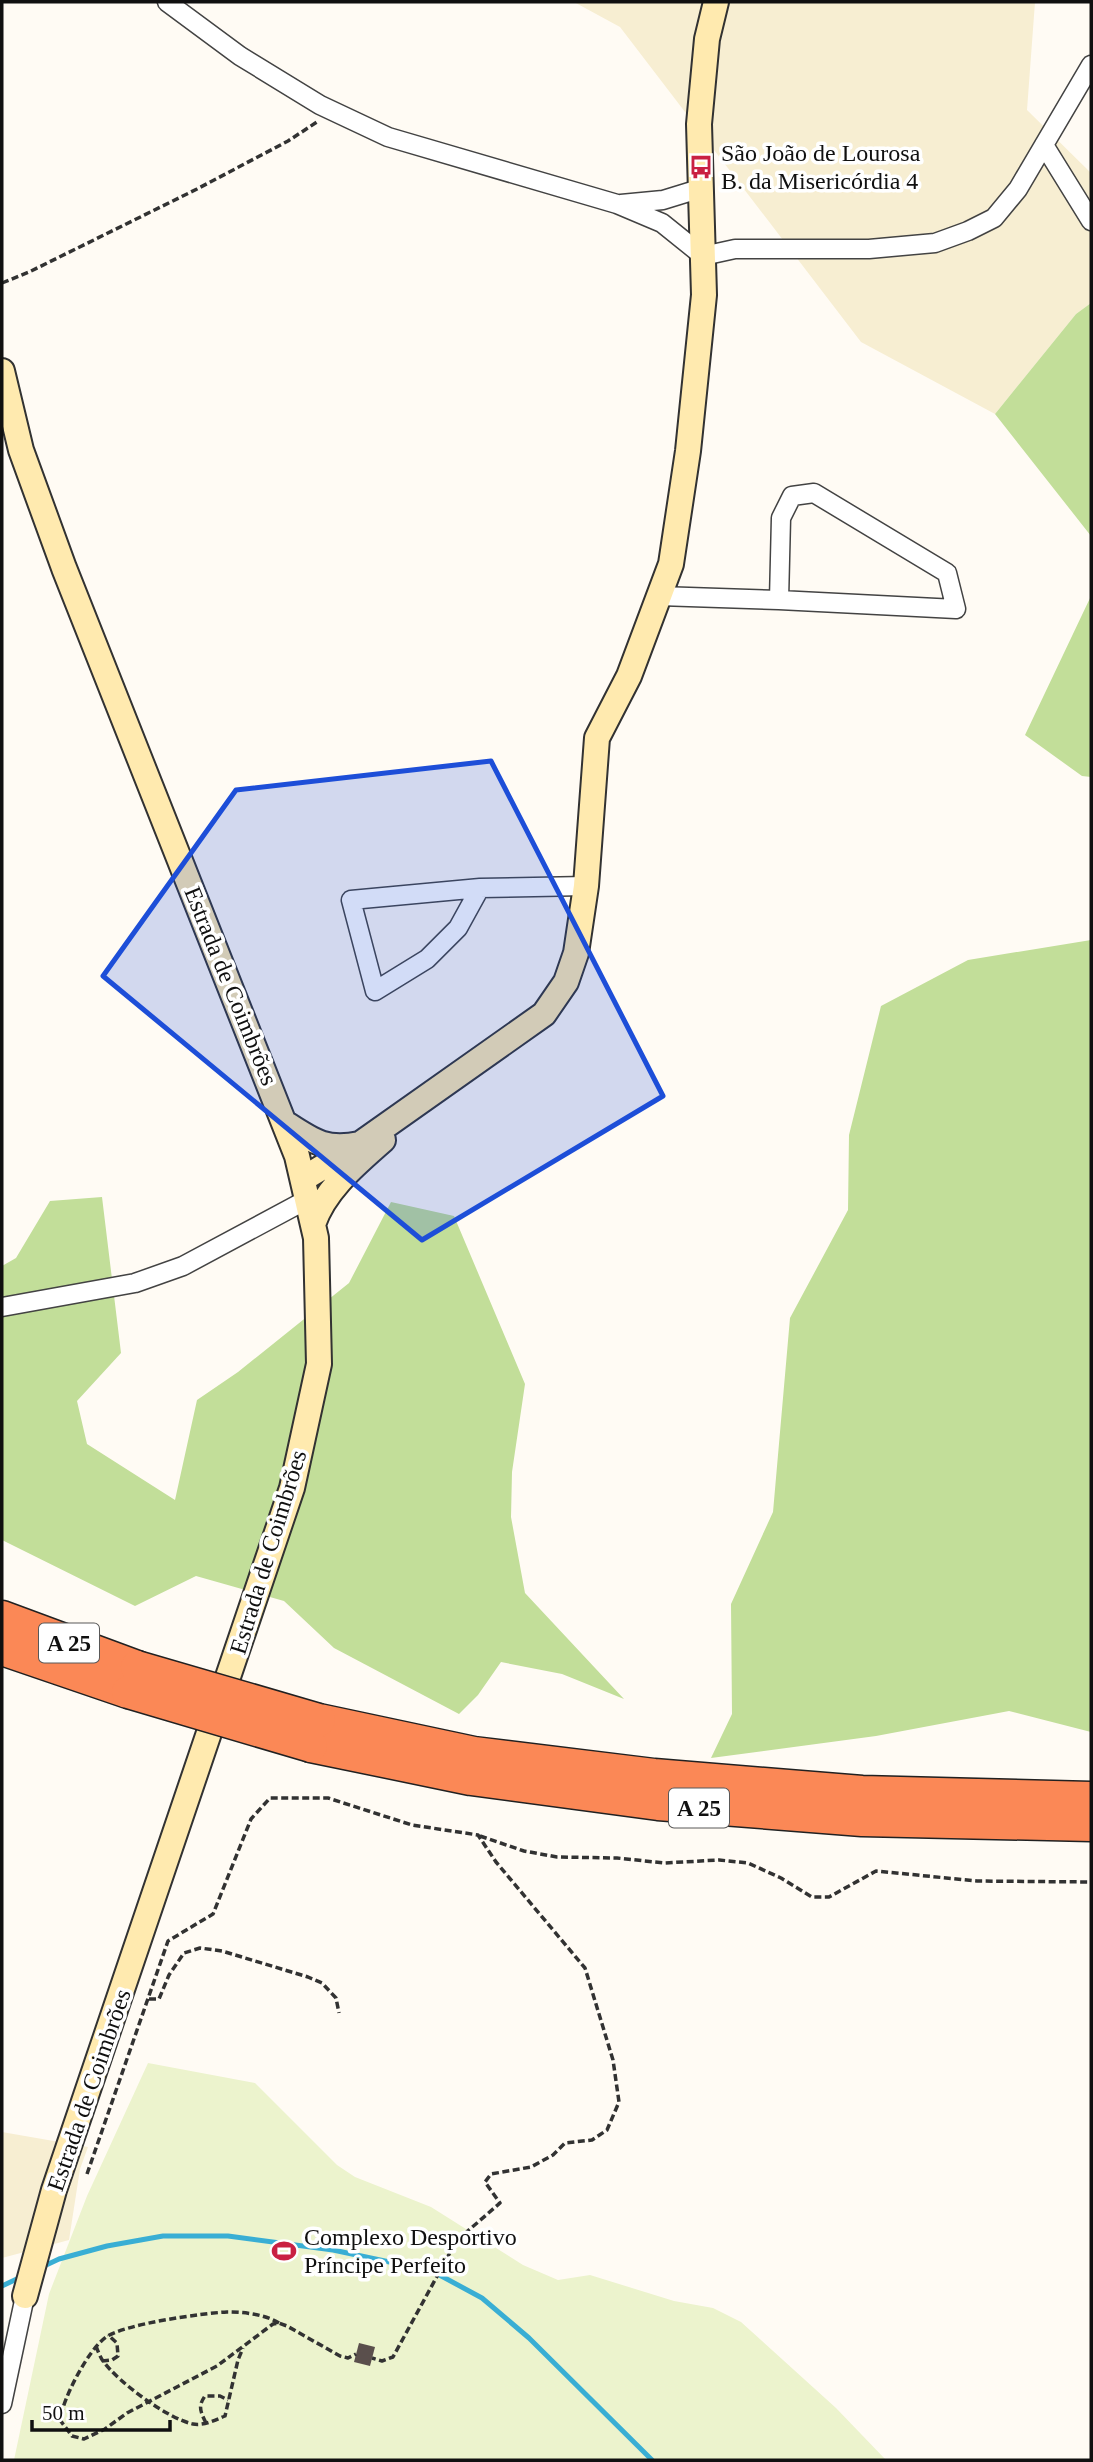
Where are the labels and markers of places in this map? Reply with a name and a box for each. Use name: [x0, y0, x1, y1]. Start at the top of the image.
place label: São João de Lourosa B. da Misericórdia 4: [721, 140, 921, 194]
bus stop icon: São João de Lourosa B. da Misericórdia 4: [687, 153, 715, 181]
place label: Complexo Desportivo Príncipe Perfeito: [304, 2224, 517, 2278]
sports icon: Complexo Desportivo Príncipe Perfeito: [270, 2237, 298, 2265]

